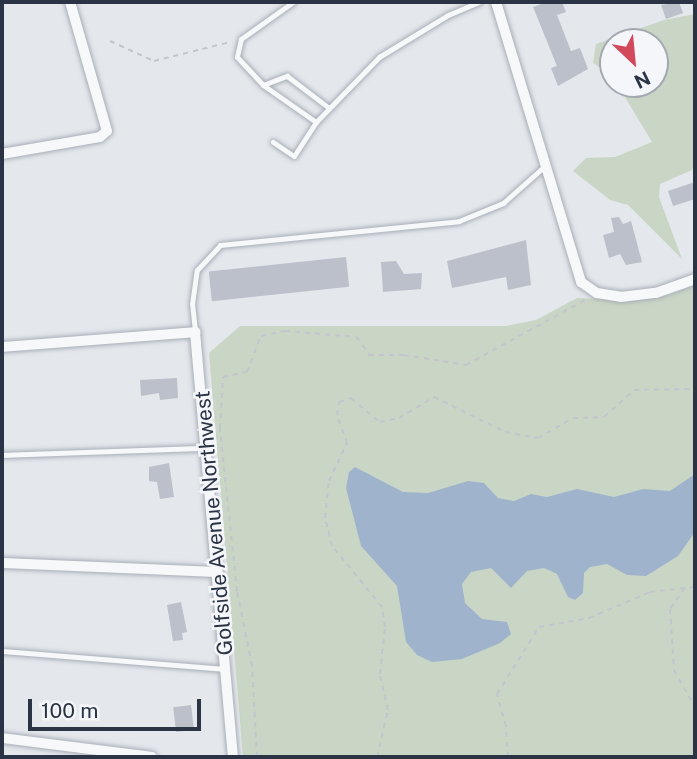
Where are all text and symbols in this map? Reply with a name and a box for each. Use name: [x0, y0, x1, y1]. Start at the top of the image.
north arrow: [599, 28, 669, 98]
text: N: [631, 67, 654, 93]
street label: Golfside Avenue Northwest: [190, 389, 238, 657]
scale bar: [32, 686, 205, 730]
text: 100 m: [41, 698, 98, 723]

